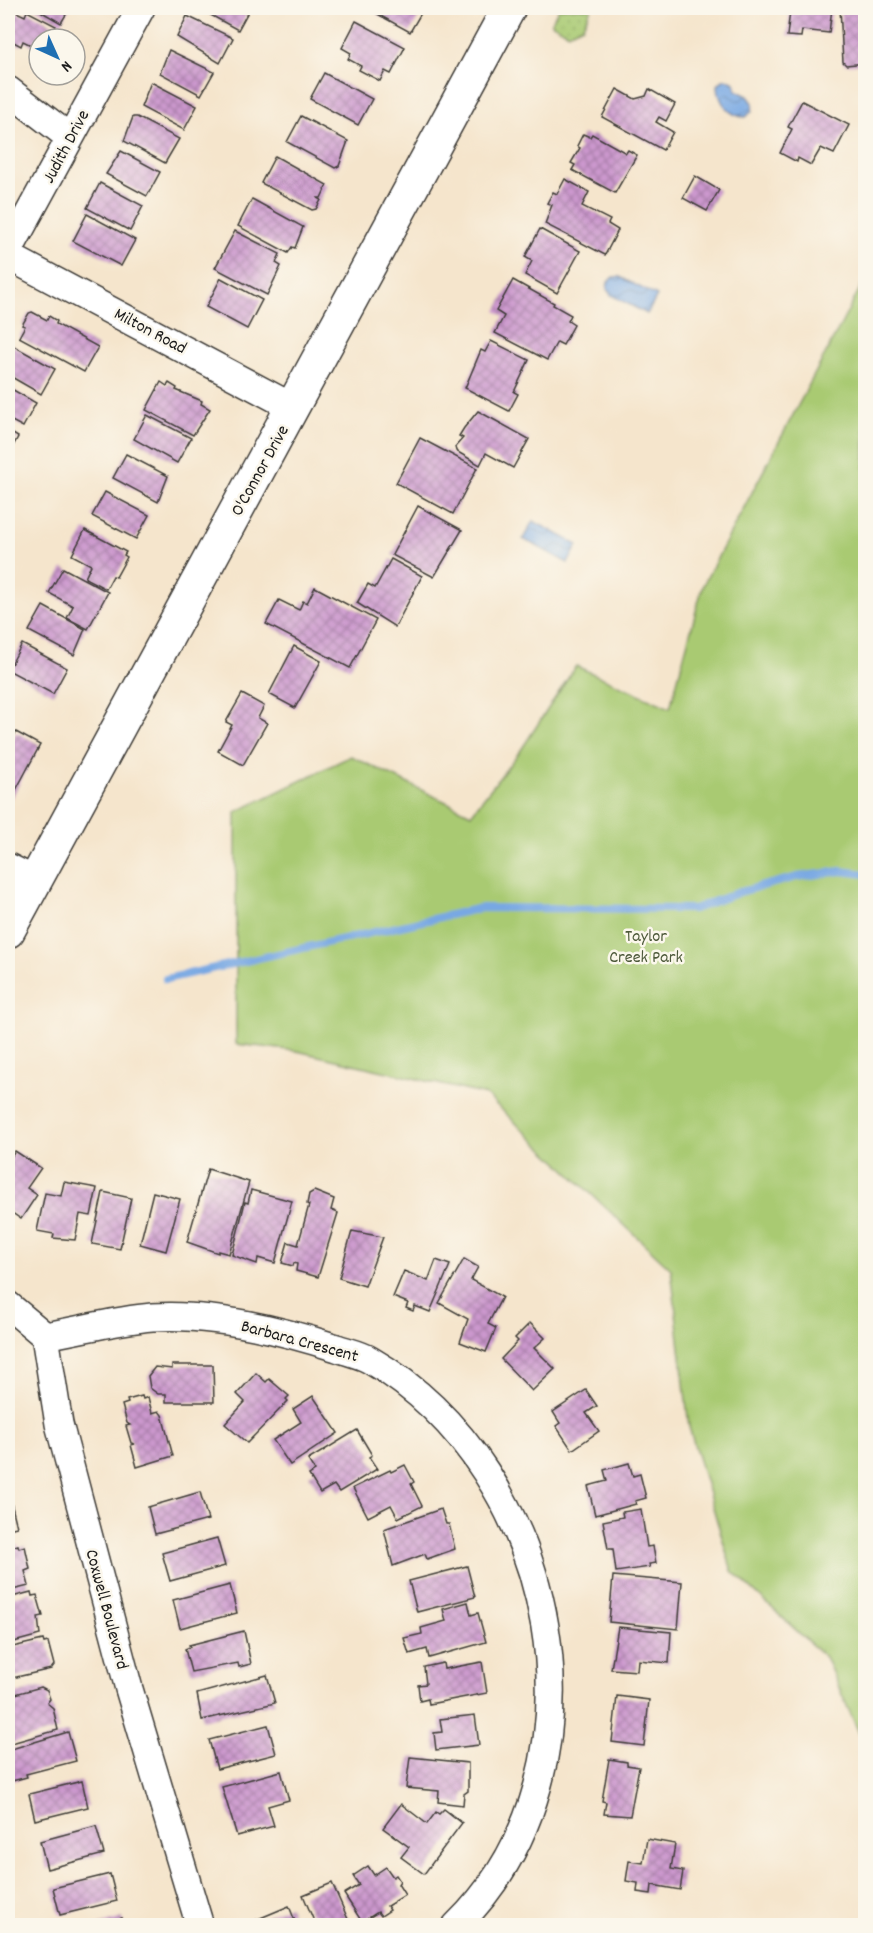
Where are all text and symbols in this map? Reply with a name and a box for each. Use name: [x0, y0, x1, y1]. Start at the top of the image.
north arrow: [27, 27, 87, 87]
text: N: [55, 55, 77, 77]
street label: Judith Drive: [37, 106, 97, 188]
street label: Milton Road: [109, 303, 191, 362]
street label: O'Connor Drive: [226, 421, 297, 521]
park label: Taylor Creek Park: [609, 925, 683, 971]
street label: Barbara Crescent: [238, 1315, 361, 1370]
street label: Coxwell Boulevard: [78, 1547, 134, 1672]

